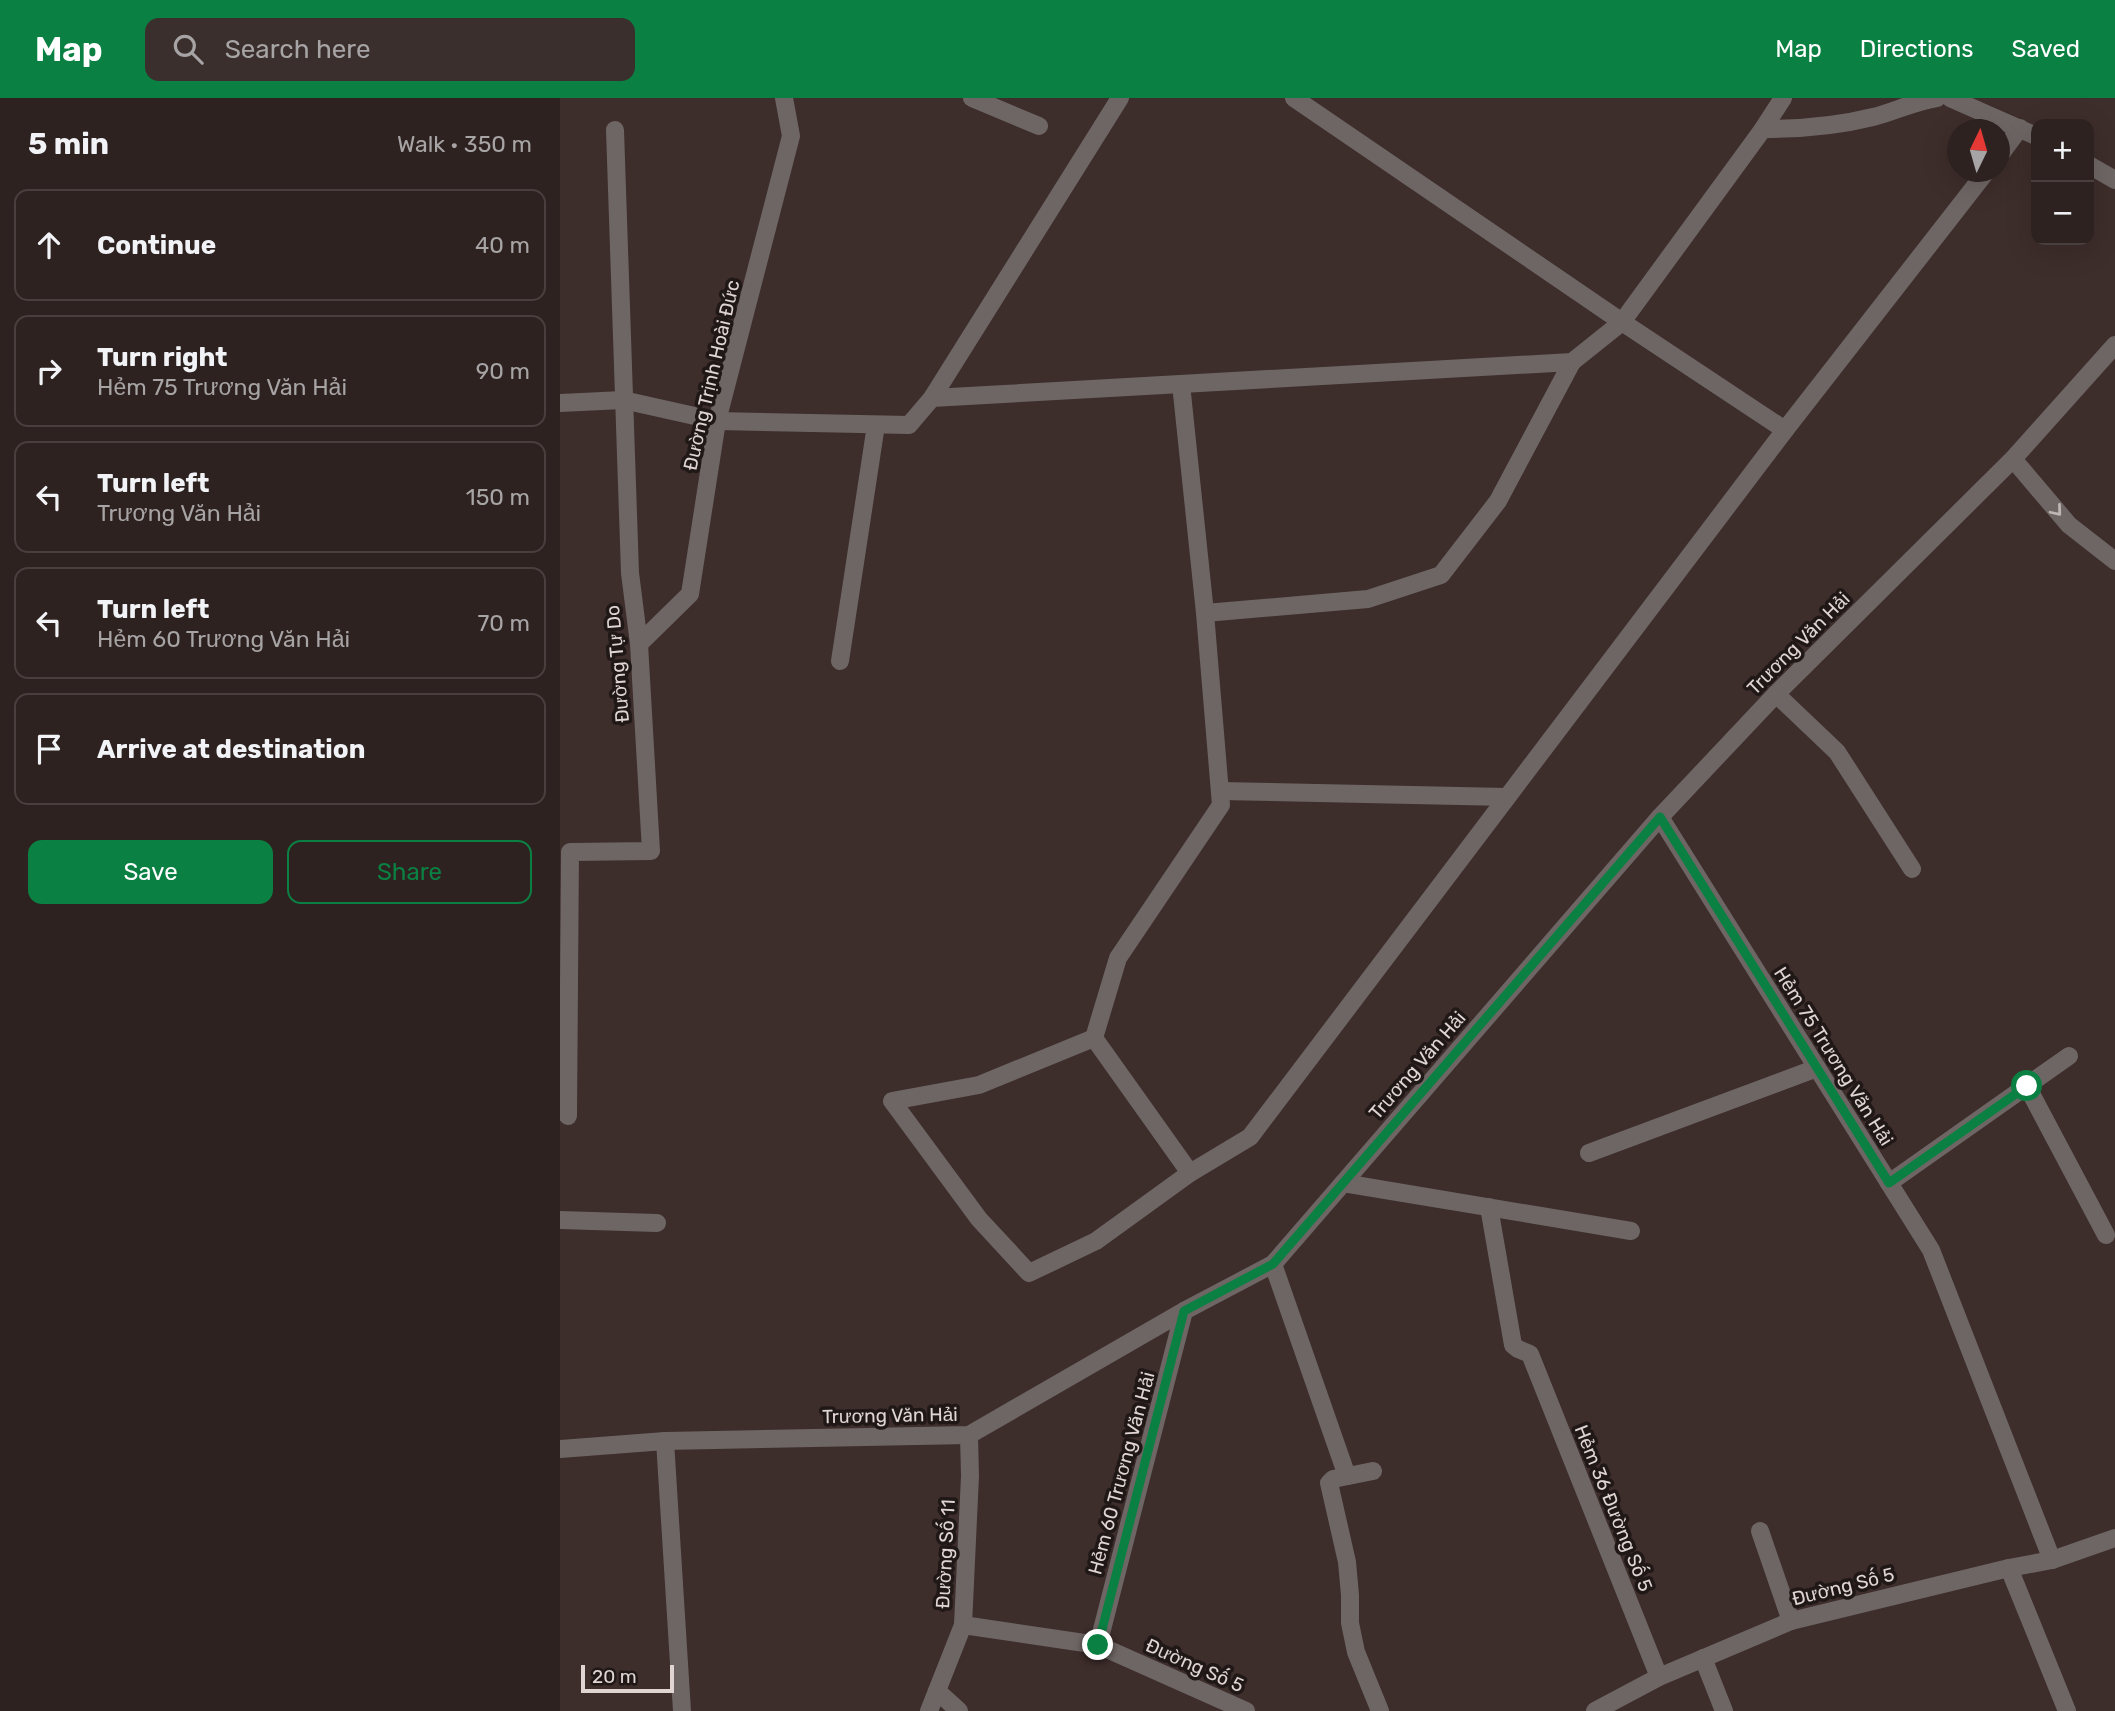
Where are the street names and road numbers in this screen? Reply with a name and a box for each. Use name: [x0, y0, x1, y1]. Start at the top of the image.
street label: Đường Trịnh Hoài Đức: [678, 278, 745, 473]
street label: Trương Văn Hải: [1742, 587, 1854, 699]
street label: Đường Tự Do: [601, 604, 634, 724]
street label: Hẻm 75 Trương Văn Hải: [1769, 963, 1898, 1150]
street label: Trương Văn Hải: [1364, 1007, 1471, 1124]
street label: Hẻm 60 Trương Văn Hải: [1083, 1369, 1160, 1577]
street label: Trương Văn Hải: [822, 1403, 958, 1428]
street label: Hẻm 36 Đường Số 5: [1570, 1421, 1658, 1595]
street label: Đường Số 11: [931, 1499, 960, 1609]
street label: Đường Số 5: [1790, 1563, 1897, 1610]
street label: Đường Số 5: [1142, 1634, 1247, 1697]

